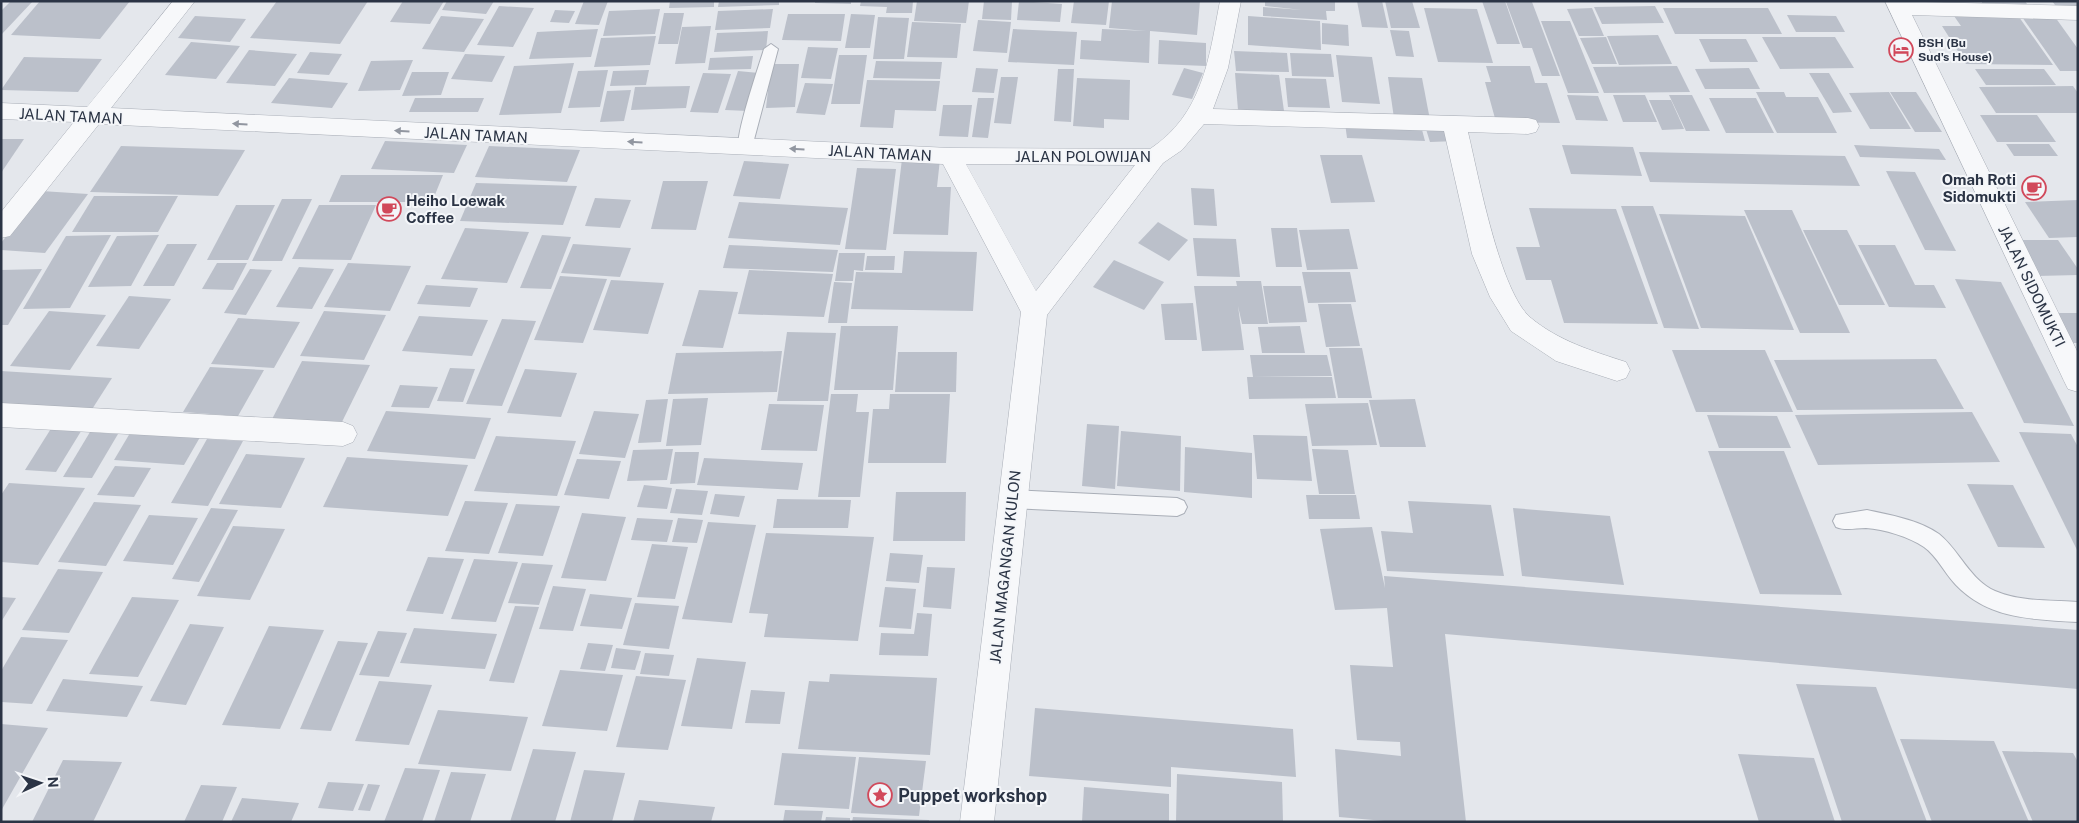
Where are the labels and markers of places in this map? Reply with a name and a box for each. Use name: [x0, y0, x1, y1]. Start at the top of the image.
place label: BSH (Bu Sud's House): [1918, 36, 1992, 64]
hotel icon: BSH (Bu Sud's House): [1888, 37, 1914, 63]
place label: Omah Roti Sidomukti: [1942, 171, 2016, 205]
cafe icon: Omah Roti Sidomukti: [2021, 175, 2047, 201]
place label: Heiho Loewak Coffee: [406, 192, 506, 226]
cafe icon: Heiho Loewak Coffee: [376, 196, 402, 222]
place icon: Puppet workshop: [867, 782, 893, 808]
place label: Puppet workshop: [898, 785, 1047, 806]

